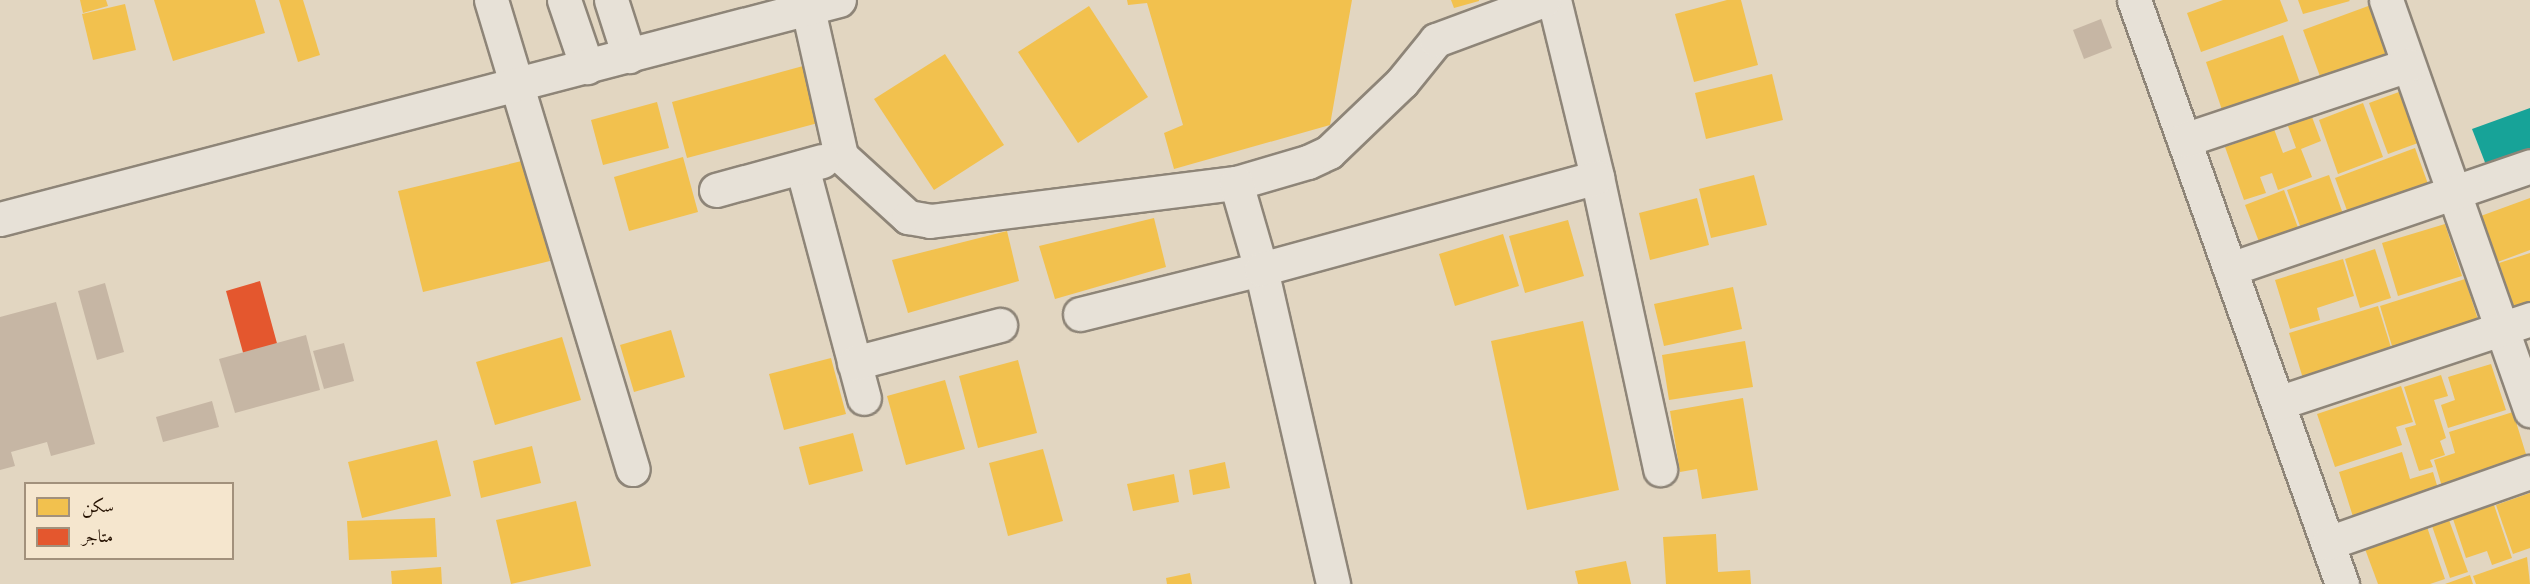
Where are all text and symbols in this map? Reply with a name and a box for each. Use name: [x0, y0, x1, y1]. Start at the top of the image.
legend: [24, 482, 234, 560]
text: سكن: [82, 495, 114, 518]
text: متاجر: [82, 525, 113, 548]

